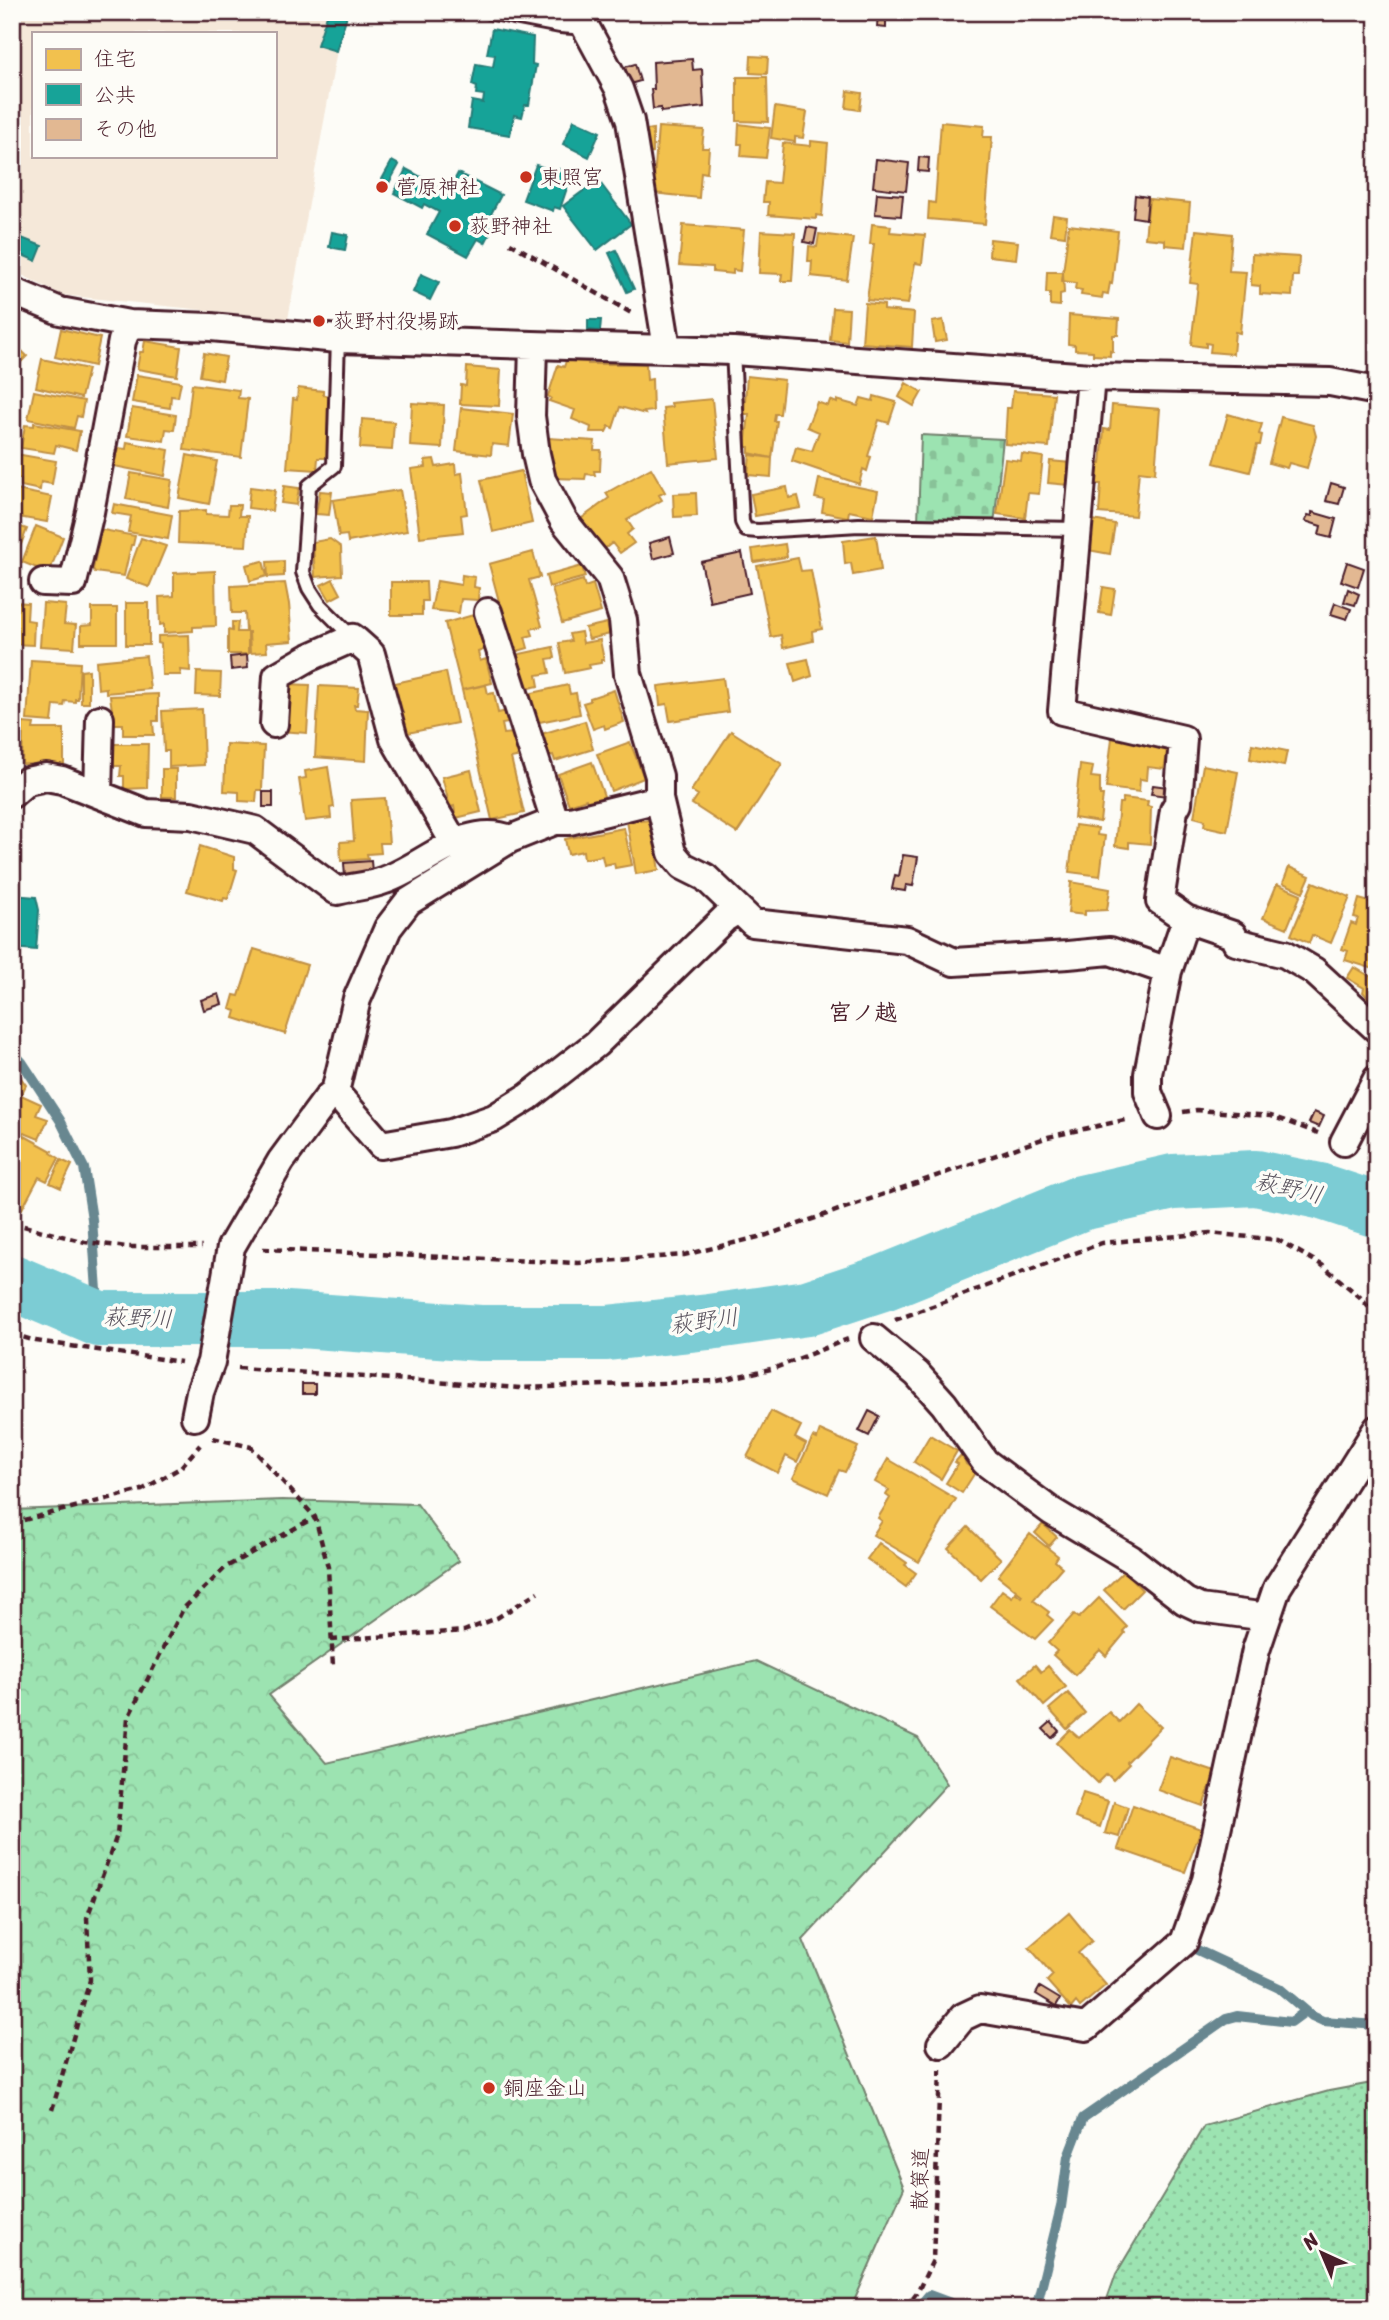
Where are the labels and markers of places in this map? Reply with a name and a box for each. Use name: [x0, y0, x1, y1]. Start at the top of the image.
place label: 東照宮: [540, 158, 603, 196]
place label: 菅原神社: [396, 168, 480, 206]
marker: 東照宮: [518, 169, 534, 185]
marker: 菅原神社: [374, 179, 390, 195]
place label: 荻野神社: [469, 207, 553, 245]
marker: 荻野神社: [447, 218, 463, 234]
place label: 荻野村役場跡: [333, 302, 459, 340]
marker: 荻野村役場跡: [311, 313, 327, 329]
place label: 銅座金山: [503, 2069, 587, 2107]
marker: 銅座金山: [481, 2080, 497, 2096]

